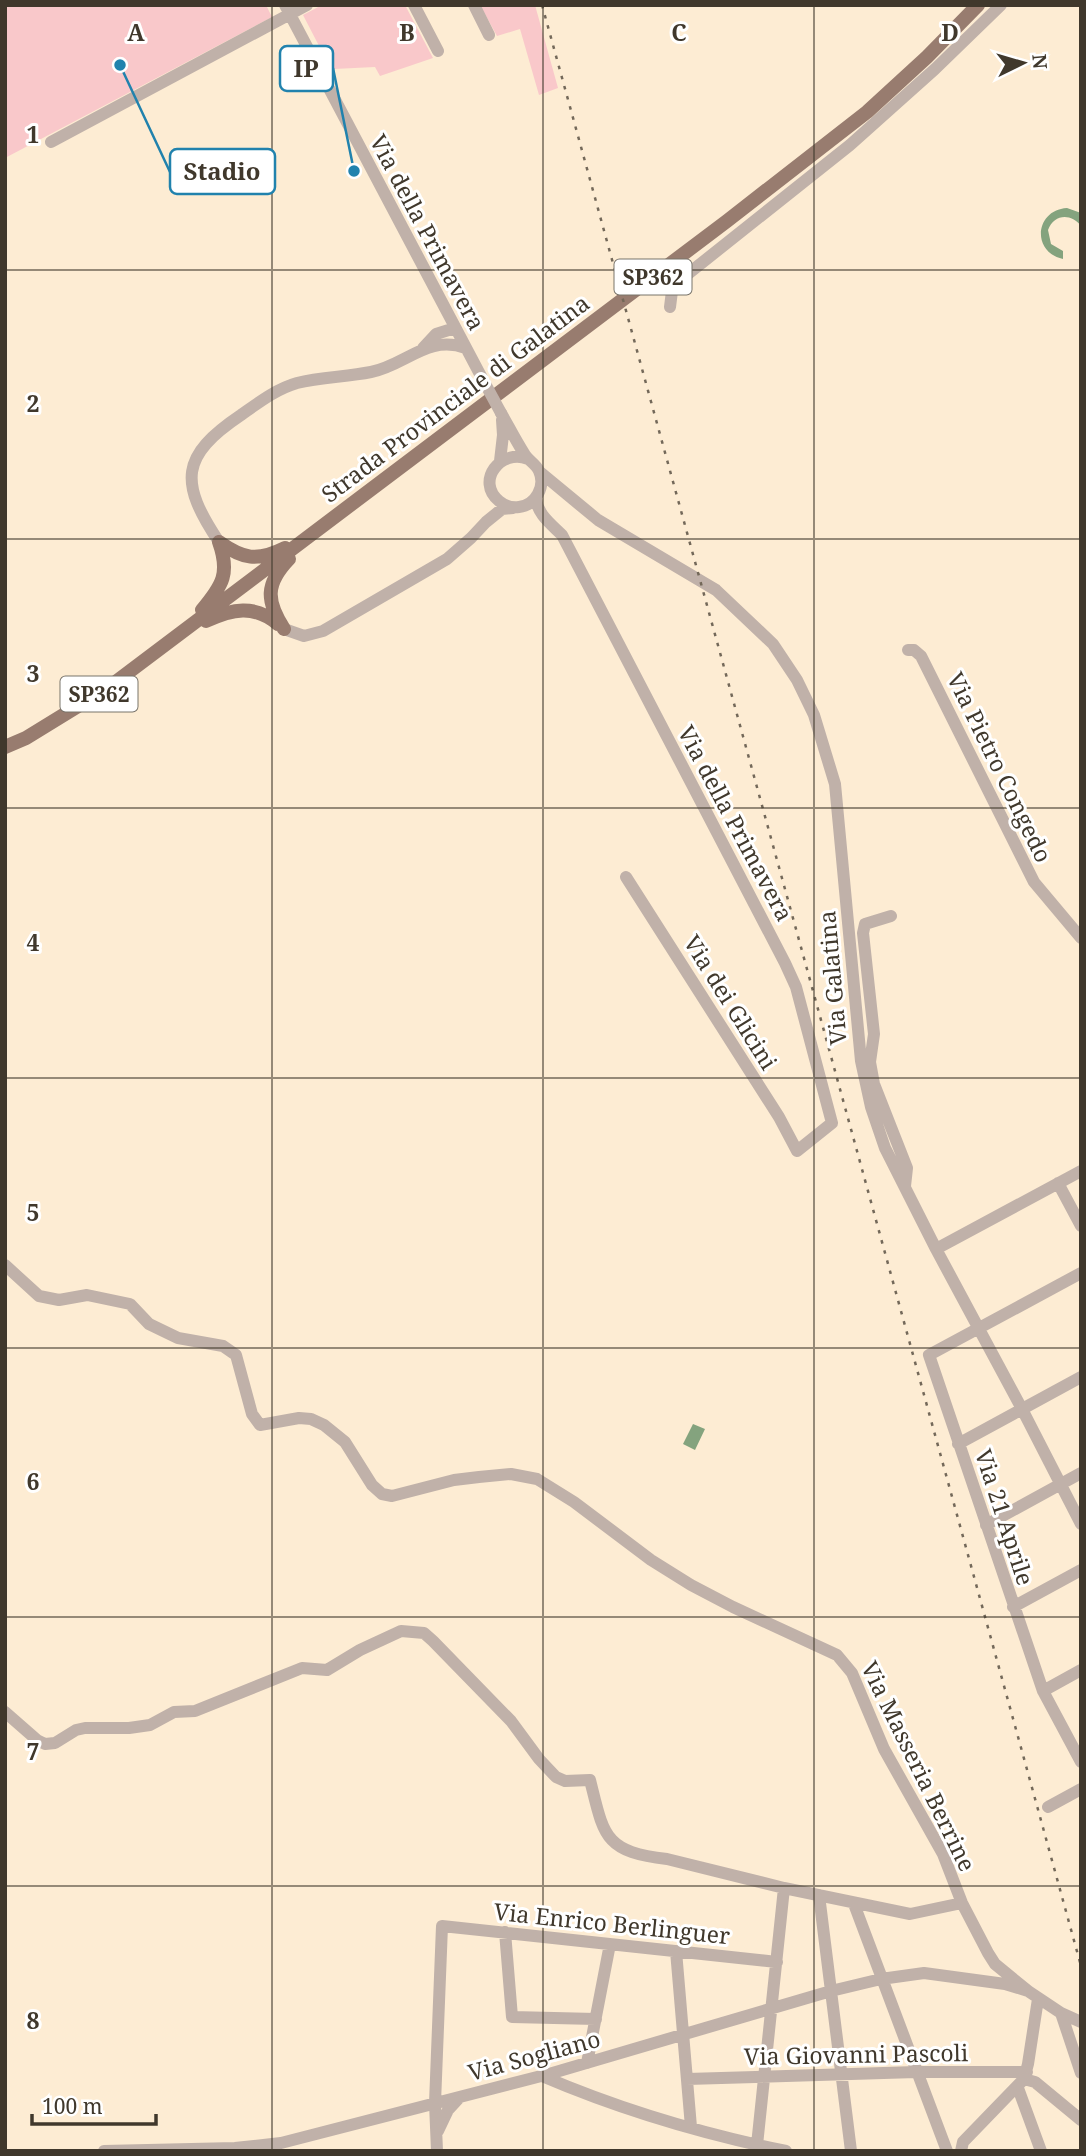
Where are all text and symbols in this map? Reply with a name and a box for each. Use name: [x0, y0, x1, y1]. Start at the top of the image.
text: A: [127, 16, 145, 48]
text: B: [399, 16, 415, 48]
text: C: [671, 16, 687, 48]
text: D: [941, 16, 959, 48]
north arrow: [988, 28, 1058, 98]
callout: IP: [280, 46, 333, 91]
text: IP: [294, 51, 318, 84]
text: N: [1026, 53, 1054, 70]
text: 1: [27, 118, 40, 150]
street label: Via della Primavera: [363, 129, 493, 335]
callout: Stadio: [170, 149, 275, 194]
text: Stadio: [184, 154, 260, 187]
road number: SP362: [614, 260, 692, 294]
street label: Strada Provinciale di Galatina: [315, 287, 595, 509]
text: 2: [27, 387, 40, 419]
text: 3: [27, 657, 40, 689]
street label: Via Pietro Congedo: [940, 667, 1060, 867]
road number: SP362: [60, 676, 138, 712]
street label: Via della Primavera: [671, 720, 801, 926]
street label: Via Galatina: [810, 910, 854, 1046]
text: 4: [27, 926, 40, 958]
street label: Via dei Glicini: [677, 928, 786, 1076]
text: 5: [27, 1196, 40, 1228]
street label: Via 21 Aprile: [968, 1445, 1042, 1589]
text: 6: [27, 1465, 40, 1497]
street label: Via Masseria Berrine: [854, 1656, 984, 1876]
text: 7: [27, 1735, 40, 1767]
street label: Via Enrico Berlinguer: [492, 1895, 732, 1951]
text: 8: [27, 2004, 40, 2036]
street label: Via Sogliano: [464, 2022, 604, 2088]
street label: Via Giovanni Pascoli: [744, 2036, 969, 2072]
scale bar: [32, 2082, 156, 2126]
text: 100 m: [42, 2092, 103, 2120]

